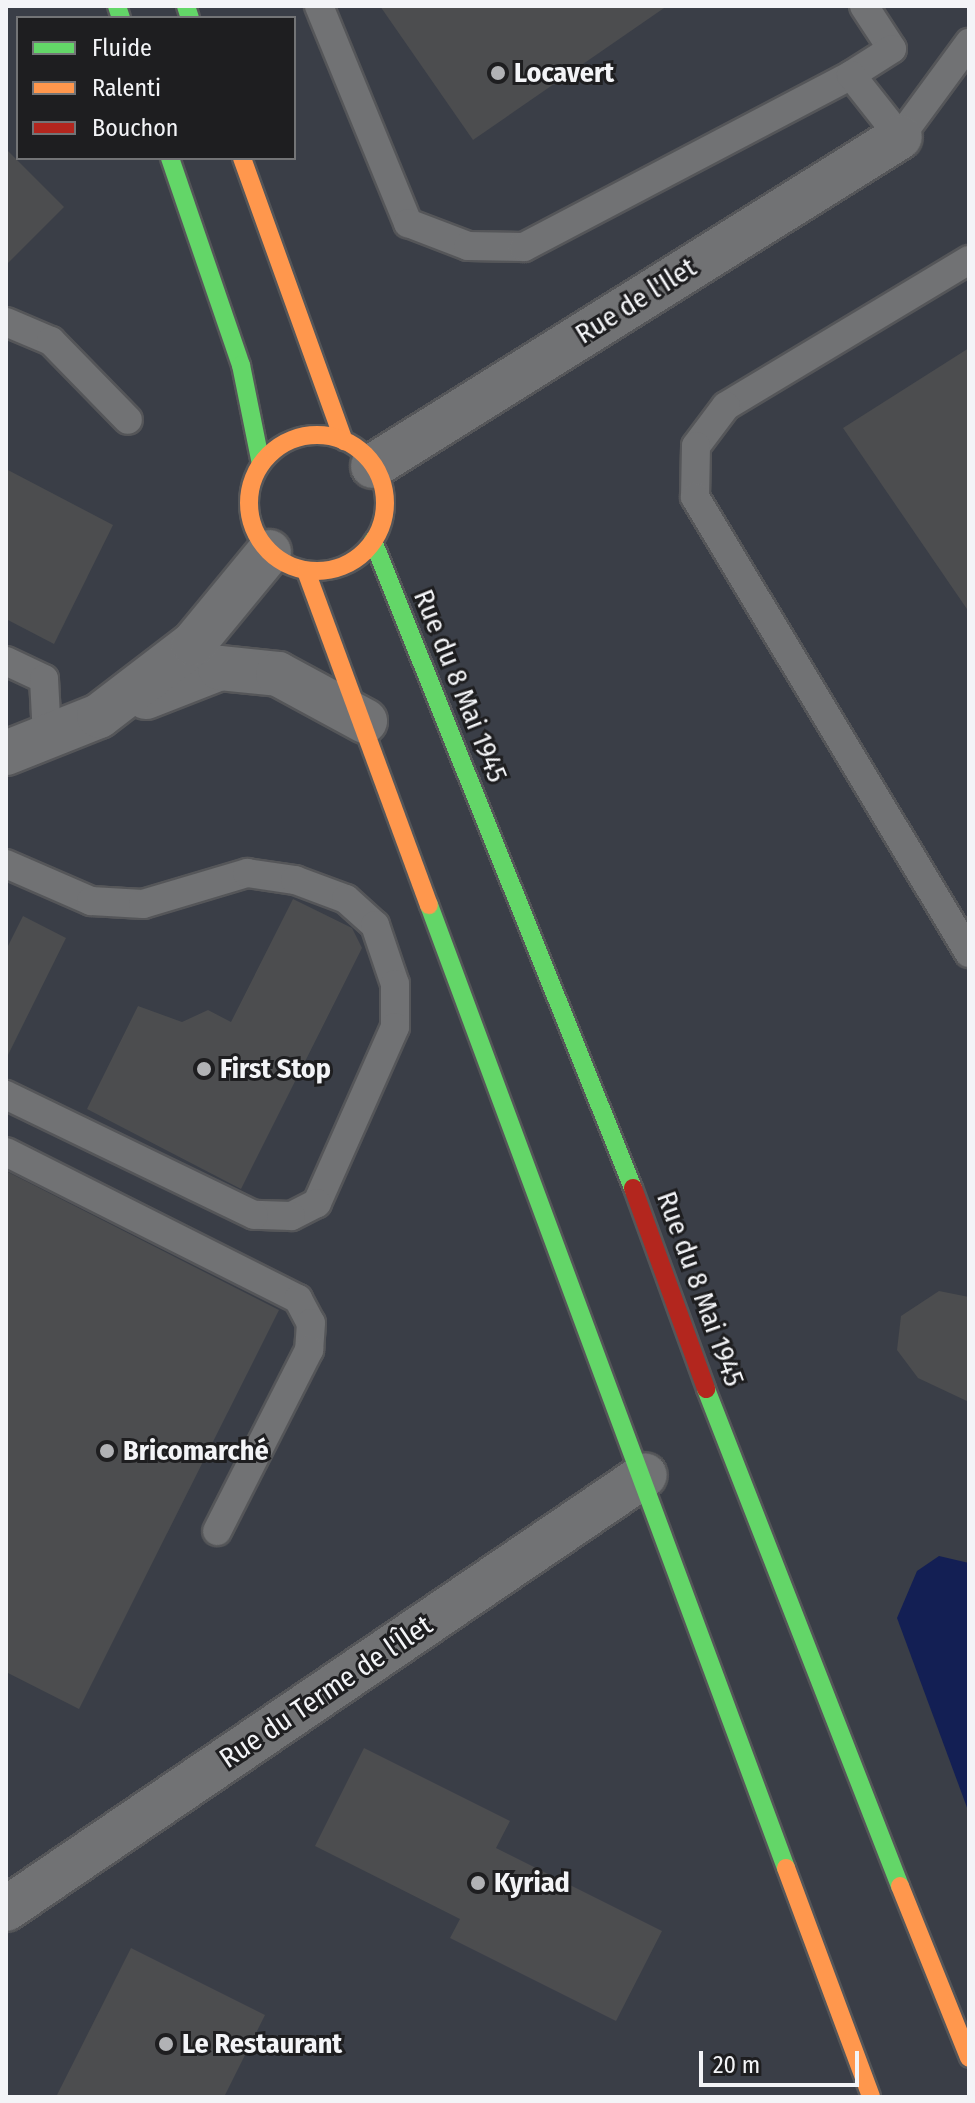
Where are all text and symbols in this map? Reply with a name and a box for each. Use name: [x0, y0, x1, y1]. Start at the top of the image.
legend: [16, 16, 296, 160]
text: Fluide: [92, 34, 152, 62]
place label: Locavert: [514, 56, 614, 90]
marker: Locavert: [489, 64, 507, 82]
text: Ralenti: [92, 74, 161, 102]
text: Bouchon: [92, 114, 179, 142]
street label: Rue de l'Ilet: [569, 251, 703, 351]
street label: Rue du 8 Mai 1945: [406, 585, 514, 787]
place label: First Stop: [220, 1052, 331, 1086]
marker: First Stop: [195, 1060, 213, 1078]
street label: Rue du 8 Mai 1945: [649, 1187, 751, 1391]
place label: Bricomarché: [123, 1434, 269, 1468]
marker: Bricomarché: [98, 1442, 116, 1460]
street label: Rue du Terme de l'Îlet: [213, 1608, 439, 1776]
place label: Kyriad: [494, 1866, 570, 1900]
marker: Kyriad: [469, 1874, 487, 1892]
place label: Le Restaurant: [182, 2027, 342, 2061]
marker: Le Restaurant: [157, 2035, 175, 2053]
scale bar: [703, 2035, 863, 2085]
text: 20 m: [713, 2051, 760, 2079]

